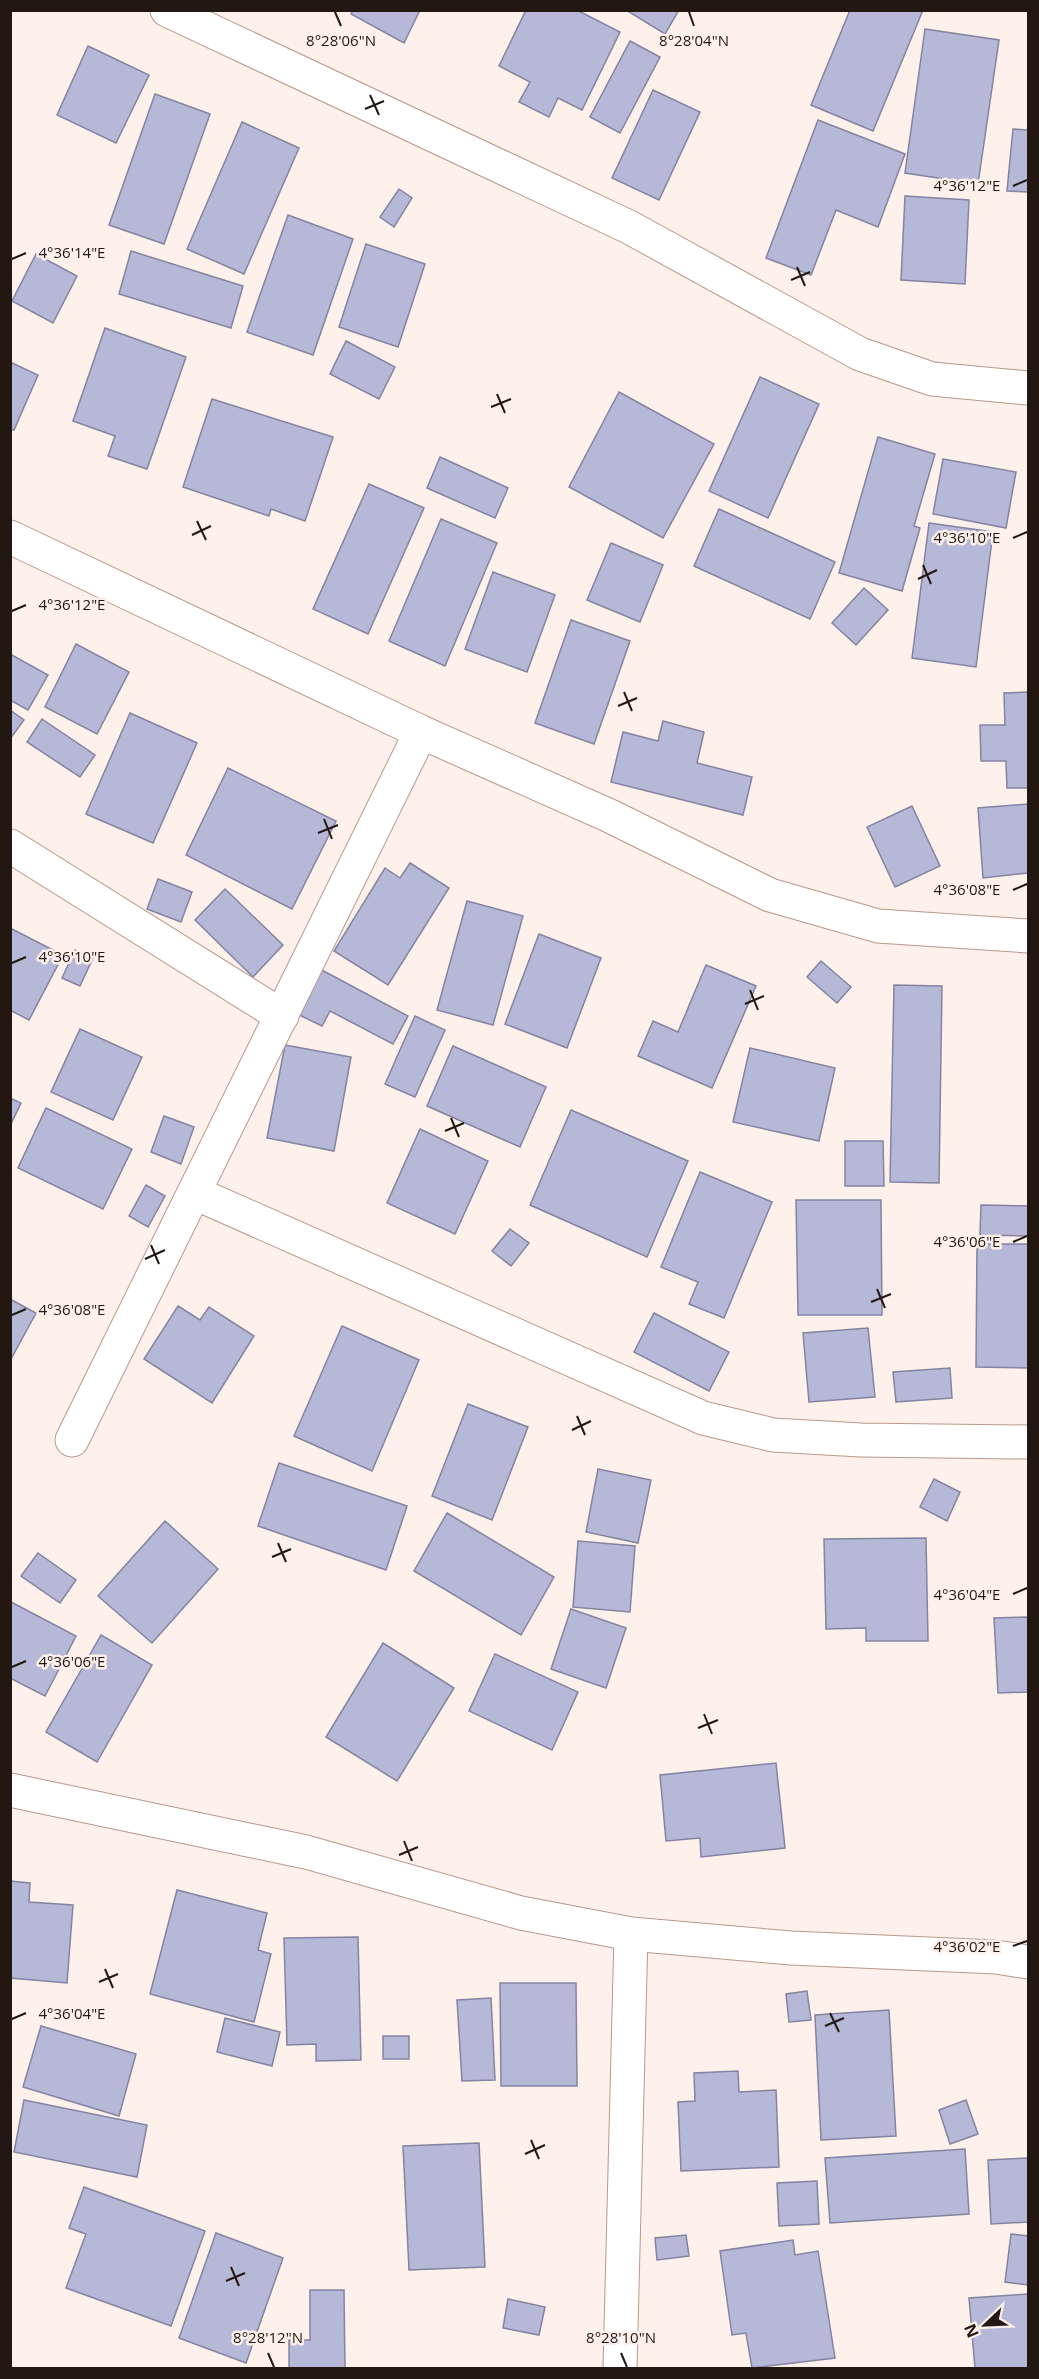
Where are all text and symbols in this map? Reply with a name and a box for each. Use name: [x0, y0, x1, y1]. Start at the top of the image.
text: 8°28'06"N: [306, 30, 376, 50]
text: 8°28'04"N: [659, 30, 729, 50]
text: 4°36'12"E: [934, 175, 1000, 195]
text: 4°36'14"E: [39, 242, 105, 262]
text: 4°36'10"E: [934, 527, 1000, 547]
text: 4°36'12"E: [39, 594, 105, 614]
text: 4°36'08"E: [934, 879, 1000, 899]
text: 4°36'10"E: [39, 946, 105, 966]
text: 4°36'06"E: [934, 1231, 1000, 1251]
text: 4°36'08"E: [39, 1299, 105, 1319]
text: 4°36'04"E: [934, 1584, 1000, 1604]
text: 4°36'06"E: [39, 1651, 105, 1671]
text: 4°36'02"E: [934, 1936, 1000, 1956]
text: 4°36'04"E: [39, 2003, 105, 2023]
north arrow: [955, 2295, 1015, 2355]
text: N: [959, 2321, 984, 2341]
text: 8°28'12"N: [233, 2327, 303, 2347]
text: 8°28'10"N: [586, 2327, 656, 2347]

